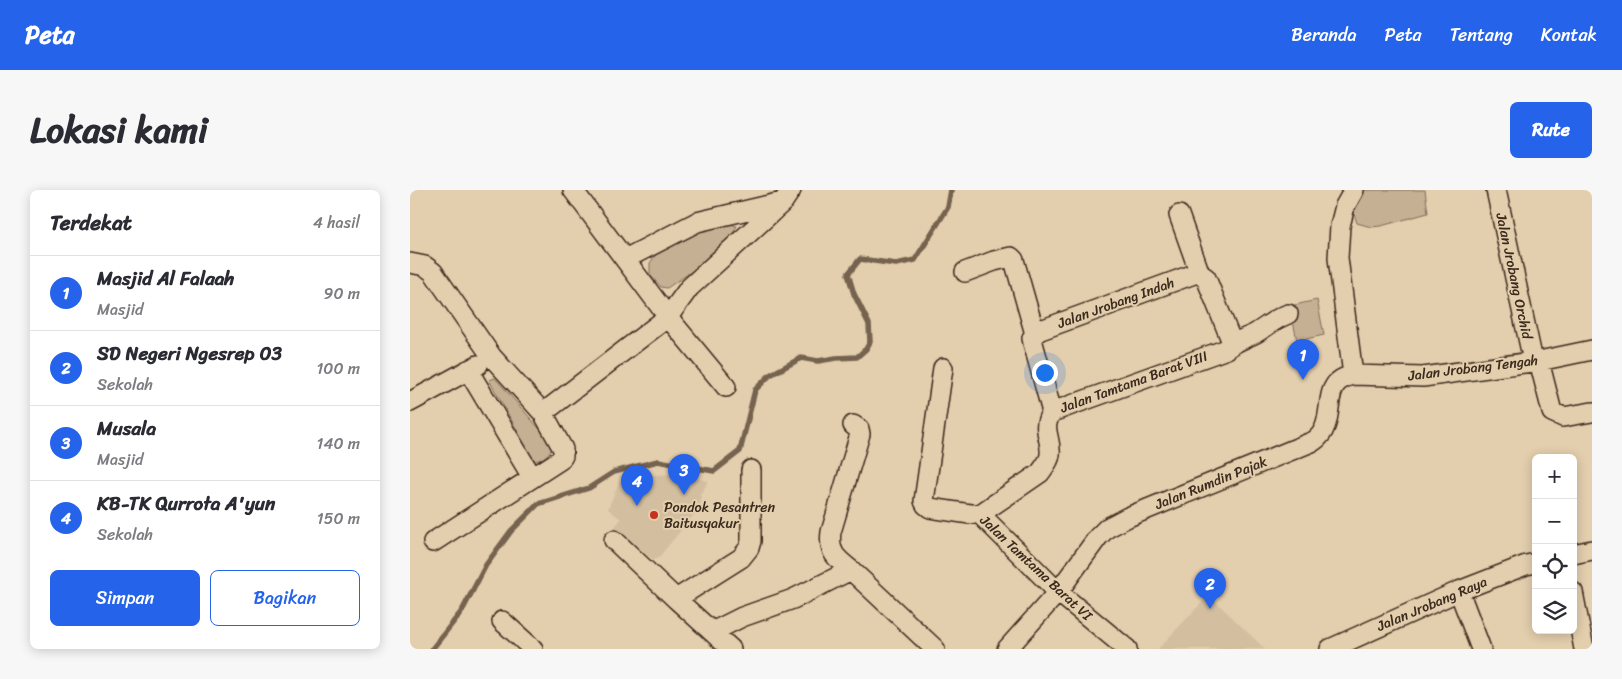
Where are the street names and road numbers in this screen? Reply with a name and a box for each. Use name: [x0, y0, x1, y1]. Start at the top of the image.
street label: Jalan Jrobang Orchid: [1488, 210, 1540, 343]
street label: Jalan Jrobang Indah: [1053, 270, 1178, 336]
street label: Jalan Tamtama Barat VIII: [1056, 343, 1212, 421]
street label: Jalan Jrobang Tengah: [1406, 348, 1539, 388]
street label: Jalan Rumdin Pajak: [1150, 449, 1271, 517]
street label: Jalan Tamtama Barat VI: [973, 508, 1099, 628]
street label: Jalan Jrobang Raya: [1372, 569, 1491, 639]

